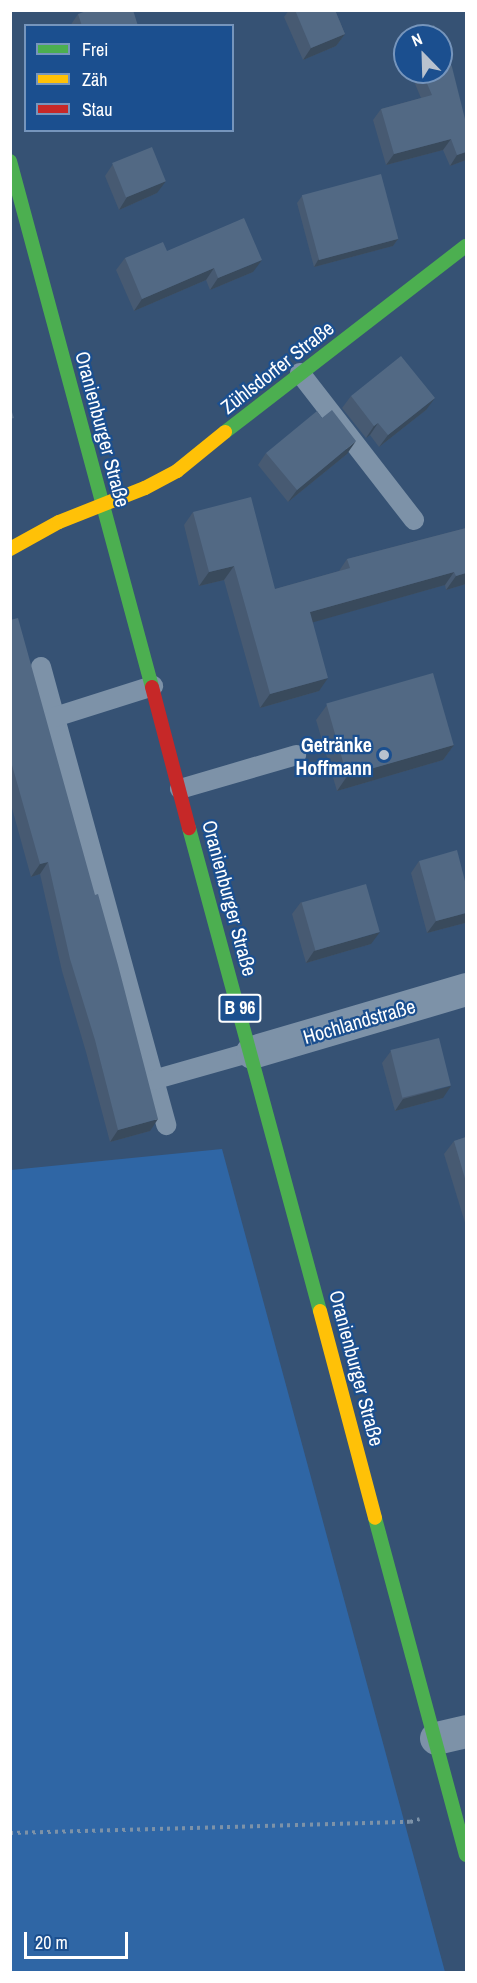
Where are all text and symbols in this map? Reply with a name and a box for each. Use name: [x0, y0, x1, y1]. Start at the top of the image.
legend: [24, 24, 234, 132]
north arrow: [393, 24, 453, 84]
text: N: [408, 27, 425, 51]
text: Frei: [82, 37, 108, 62]
text: Zäh: [82, 67, 107, 92]
text: Stau: [82, 97, 112, 122]
street label: Zühlsdorfer Straße: [216, 315, 338, 419]
street label: Oranienburger Straße: [71, 348, 135, 510]
place label: Getränke Hoffmann: [295, 732, 372, 779]
marker: Getränke Hoffmann: [377, 748, 391, 762]
street label: Oranienburger Straße: [198, 817, 262, 979]
road number: B 96: [218, 993, 262, 1023]
street label: Hochlandstraße: [300, 994, 418, 1048]
street label: Oranienburger Straße: [325, 1287, 389, 1449]
scale bar: [27, 1920, 130, 1958]
text: 20 m: [35, 1930, 68, 1955]

